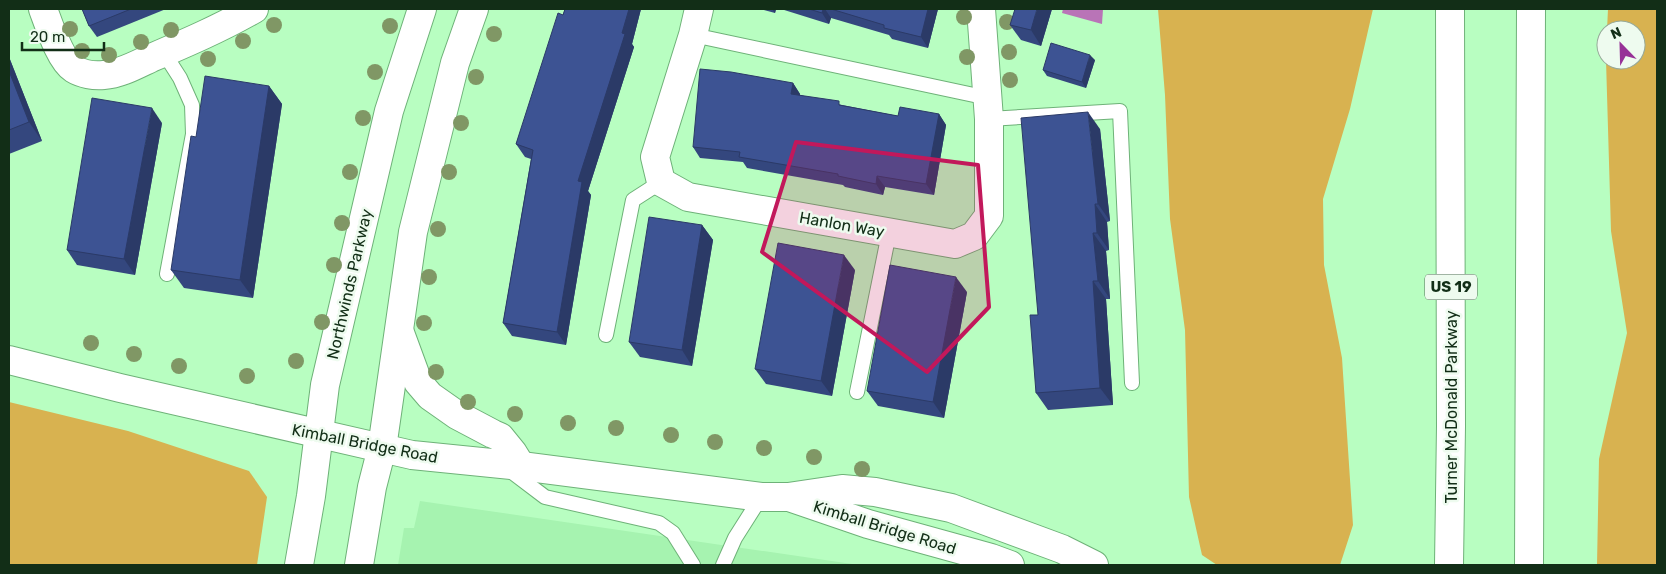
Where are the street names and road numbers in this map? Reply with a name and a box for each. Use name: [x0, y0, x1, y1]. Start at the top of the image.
street label: Northwinds Parkway: [323, 207, 376, 361]
street label: Hanlon Way: [798, 208, 886, 241]
road number: US 19: [1425, 274, 1477, 300]
street label: Turner McDonald Parkway: [1442, 310, 1461, 503]
street label: Kimball Bridge Road: [290, 420, 439, 467]
street label: Kimball Bridge Road: [811, 497, 959, 558]

